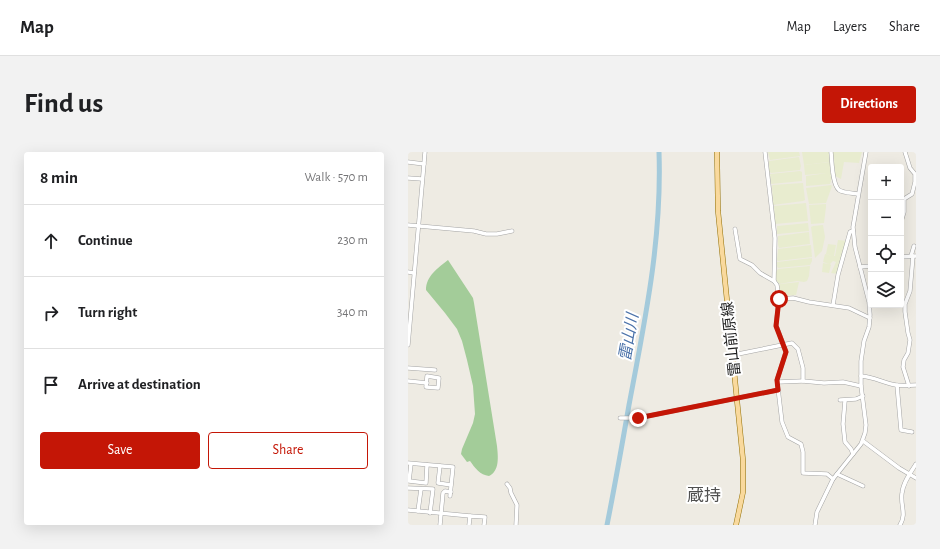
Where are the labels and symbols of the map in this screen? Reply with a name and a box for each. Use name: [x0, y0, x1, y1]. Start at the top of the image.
route start: [770, 290, 788, 308]
street label: 雷山前原線: [719, 301, 743, 377]
water label: 雷山川: [616, 310, 641, 362]
route end: [629, 409, 647, 427]
district label: 蔵持: [687, 486, 721, 504]

